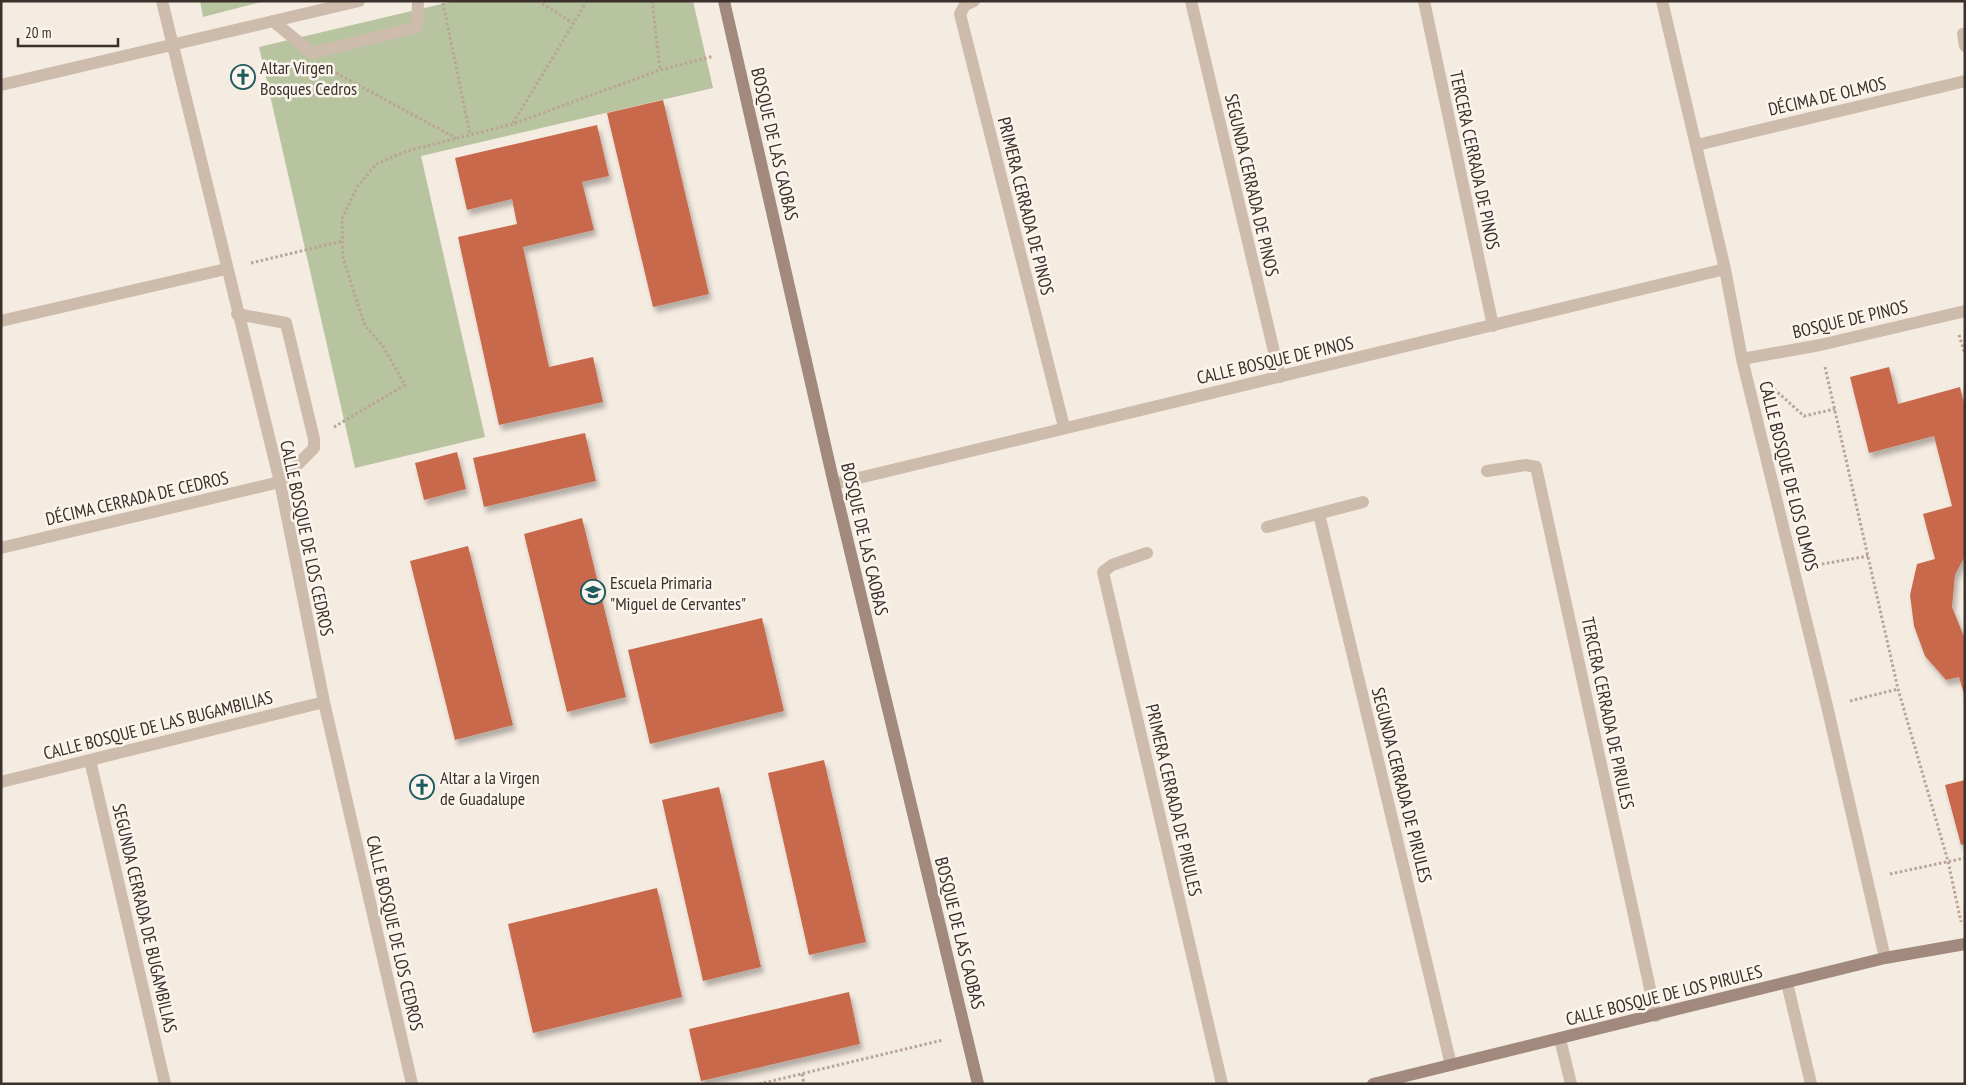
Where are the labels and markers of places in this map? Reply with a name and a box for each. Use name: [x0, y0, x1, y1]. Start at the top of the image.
place label: Altar Virgen Bosques Cedros: [260, 56, 357, 100]
church icon: Altar Virgen Bosques Cedros: [230, 64, 256, 90]
place label: Escuela Primaria "Miguel de Cervantes": [610, 571, 746, 615]
school or university icon: Escuela Primaria "Miguel de Cervantes": [580, 579, 606, 605]
place label: Altar a la Virgen de Guadalupe: [440, 766, 540, 810]
church icon: Altar a la Virgen de Guadalupe: [409, 774, 435, 800]

